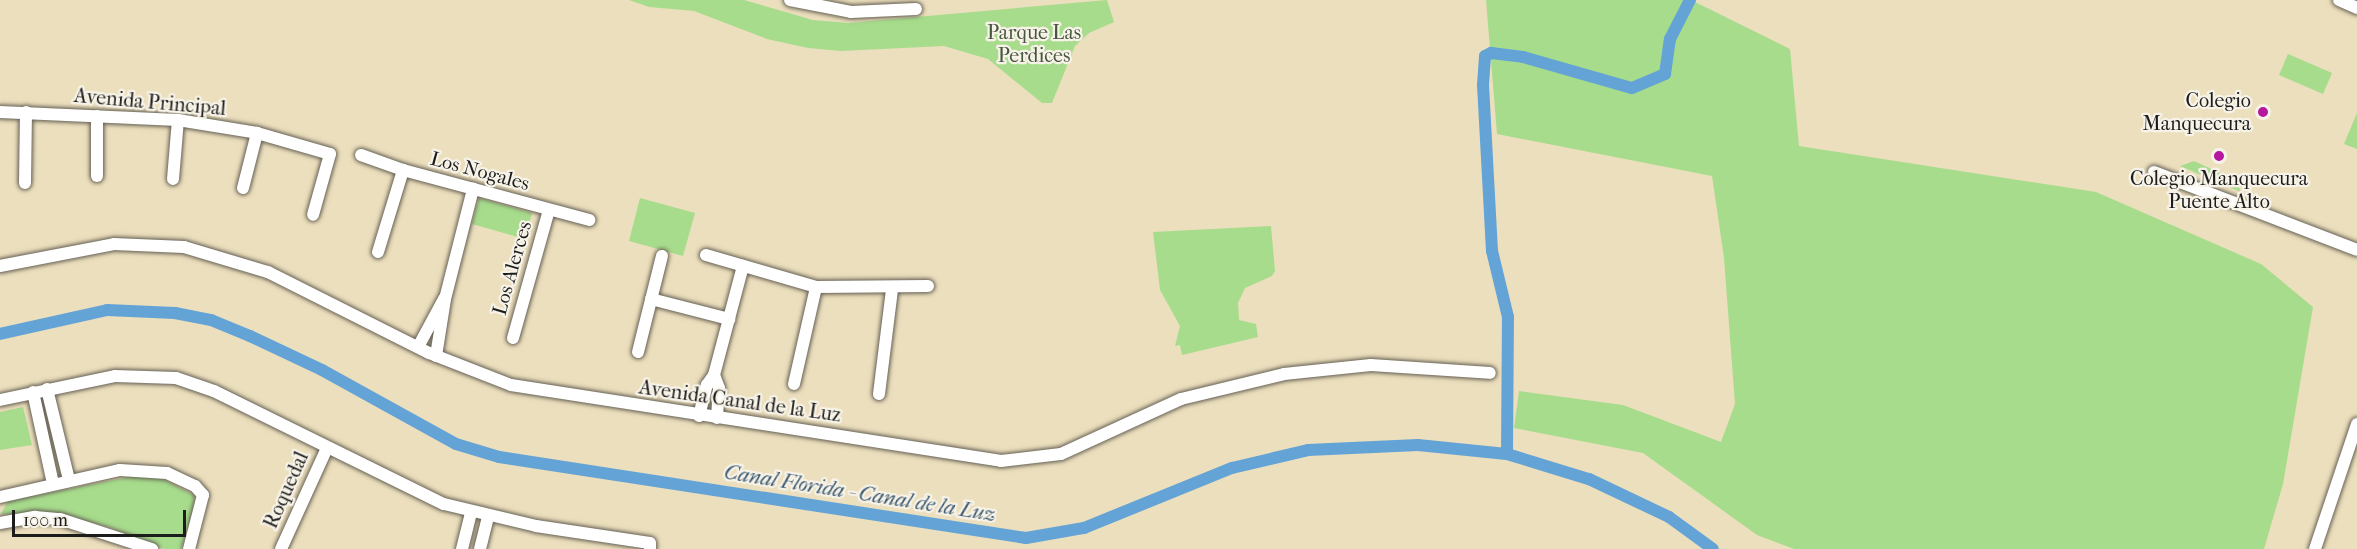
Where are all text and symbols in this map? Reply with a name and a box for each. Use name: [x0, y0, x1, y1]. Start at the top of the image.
park label: Parque Las Perdices: [987, 21, 1081, 68]
street label: Avenida Principal: [73, 83, 227, 121]
place label: Colegio Manquecura: [2143, 88, 2251, 135]
marker: Colegio Manquecura: [2256, 105, 2270, 119]
street label: Los Nogales: [428, 146, 532, 196]
marker: Colegio Manquecura Puente Alto: [2212, 149, 2226, 163]
place label: Colegio Manquecura Puente Alto: [2130, 166, 2308, 213]
street label: Los Alerces: [487, 218, 537, 318]
street label: Avenida Canal de la Luz: [638, 375, 842, 427]
street label: Roquedal: [258, 448, 314, 532]
water label: Canal Florida - Canal de la Luz: [723, 459, 997, 527]
scale bar: [15, 498, 189, 536]
text: 100 m: [23, 510, 68, 531]

